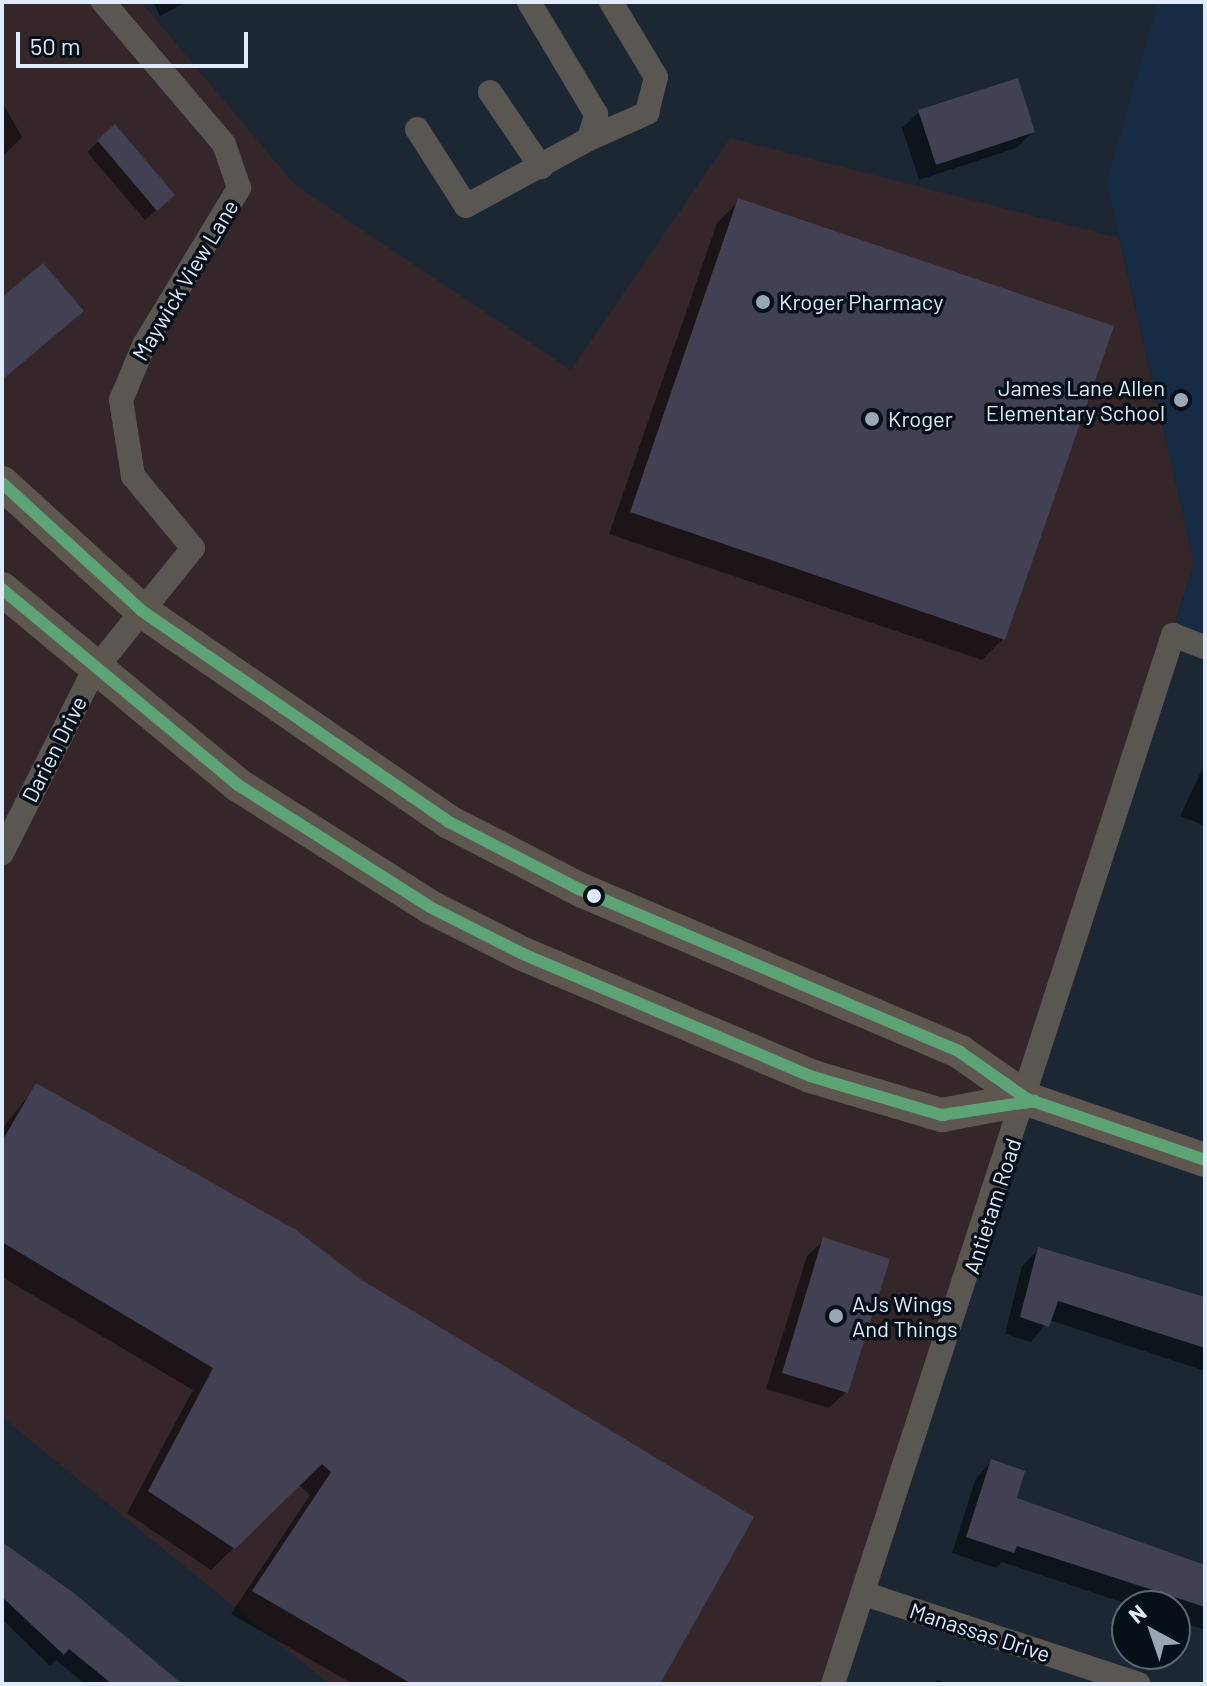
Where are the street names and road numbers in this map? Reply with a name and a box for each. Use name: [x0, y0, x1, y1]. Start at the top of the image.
street label: Maywick View Lane: [127, 195, 243, 365]
street label: Darien Drive: [16, 692, 92, 806]
street label: Antietam Road: [958, 1135, 1026, 1277]
street label: Manassas Drive: [906, 1597, 1054, 1667]

